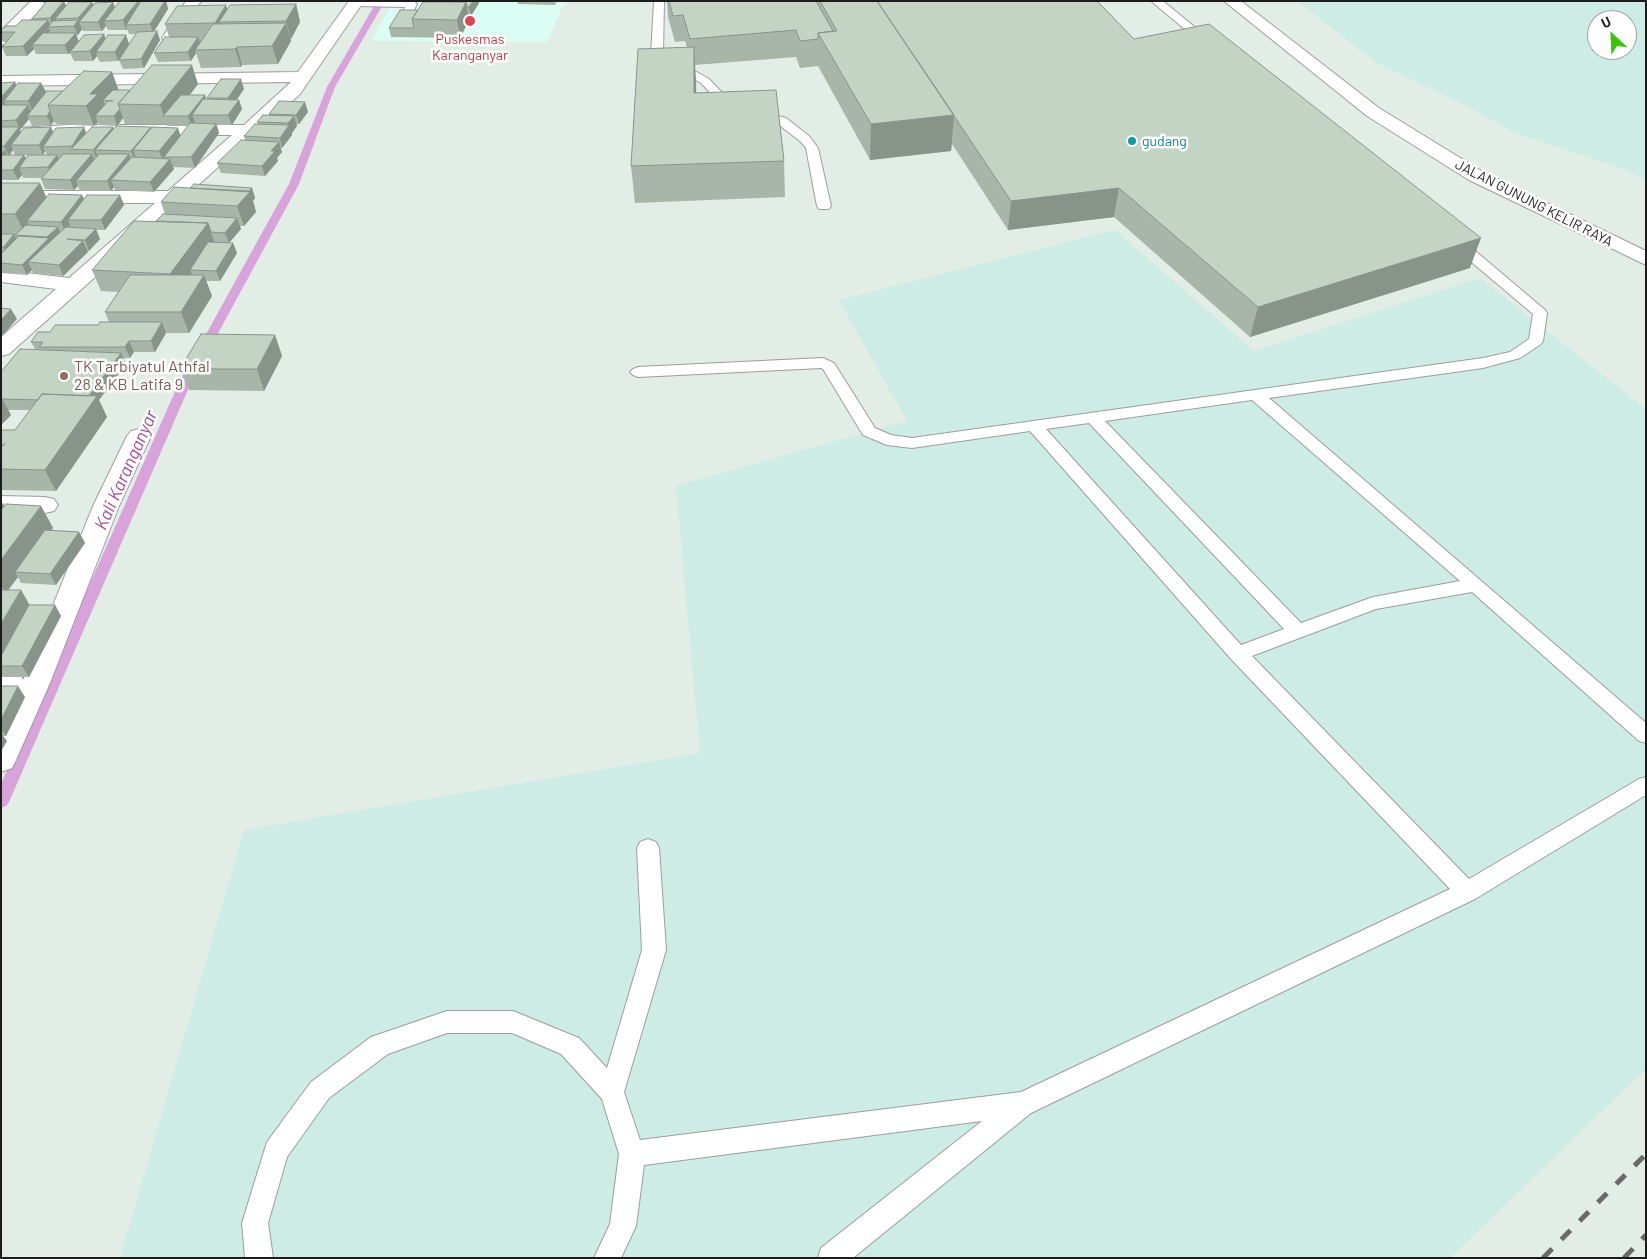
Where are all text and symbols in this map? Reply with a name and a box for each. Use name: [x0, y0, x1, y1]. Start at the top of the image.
north arrow: [1587, 10, 1637, 60]
text: U: [1598, 12, 1613, 31]
marker: Puskesmas Karanganyar: [463, 14, 477, 28]
place label: Puskesmas Karanganyar: [432, 31, 508, 64]
place label: gudang: [1142, 133, 1187, 149]
marker: gudang: [1126, 135, 1138, 147]
street label: JALAN GUNUNG KELIR RAYA: [1452, 156, 1616, 250]
place label: TK Tarbiyatul Athfal 28 & KB Latifa 9: [74, 357, 210, 395]
marker: TK Tarbiyatul Athfal 28 & KB Latifa 9: [58, 370, 70, 382]
water label: Kali Karanganyar: [90, 407, 162, 533]

